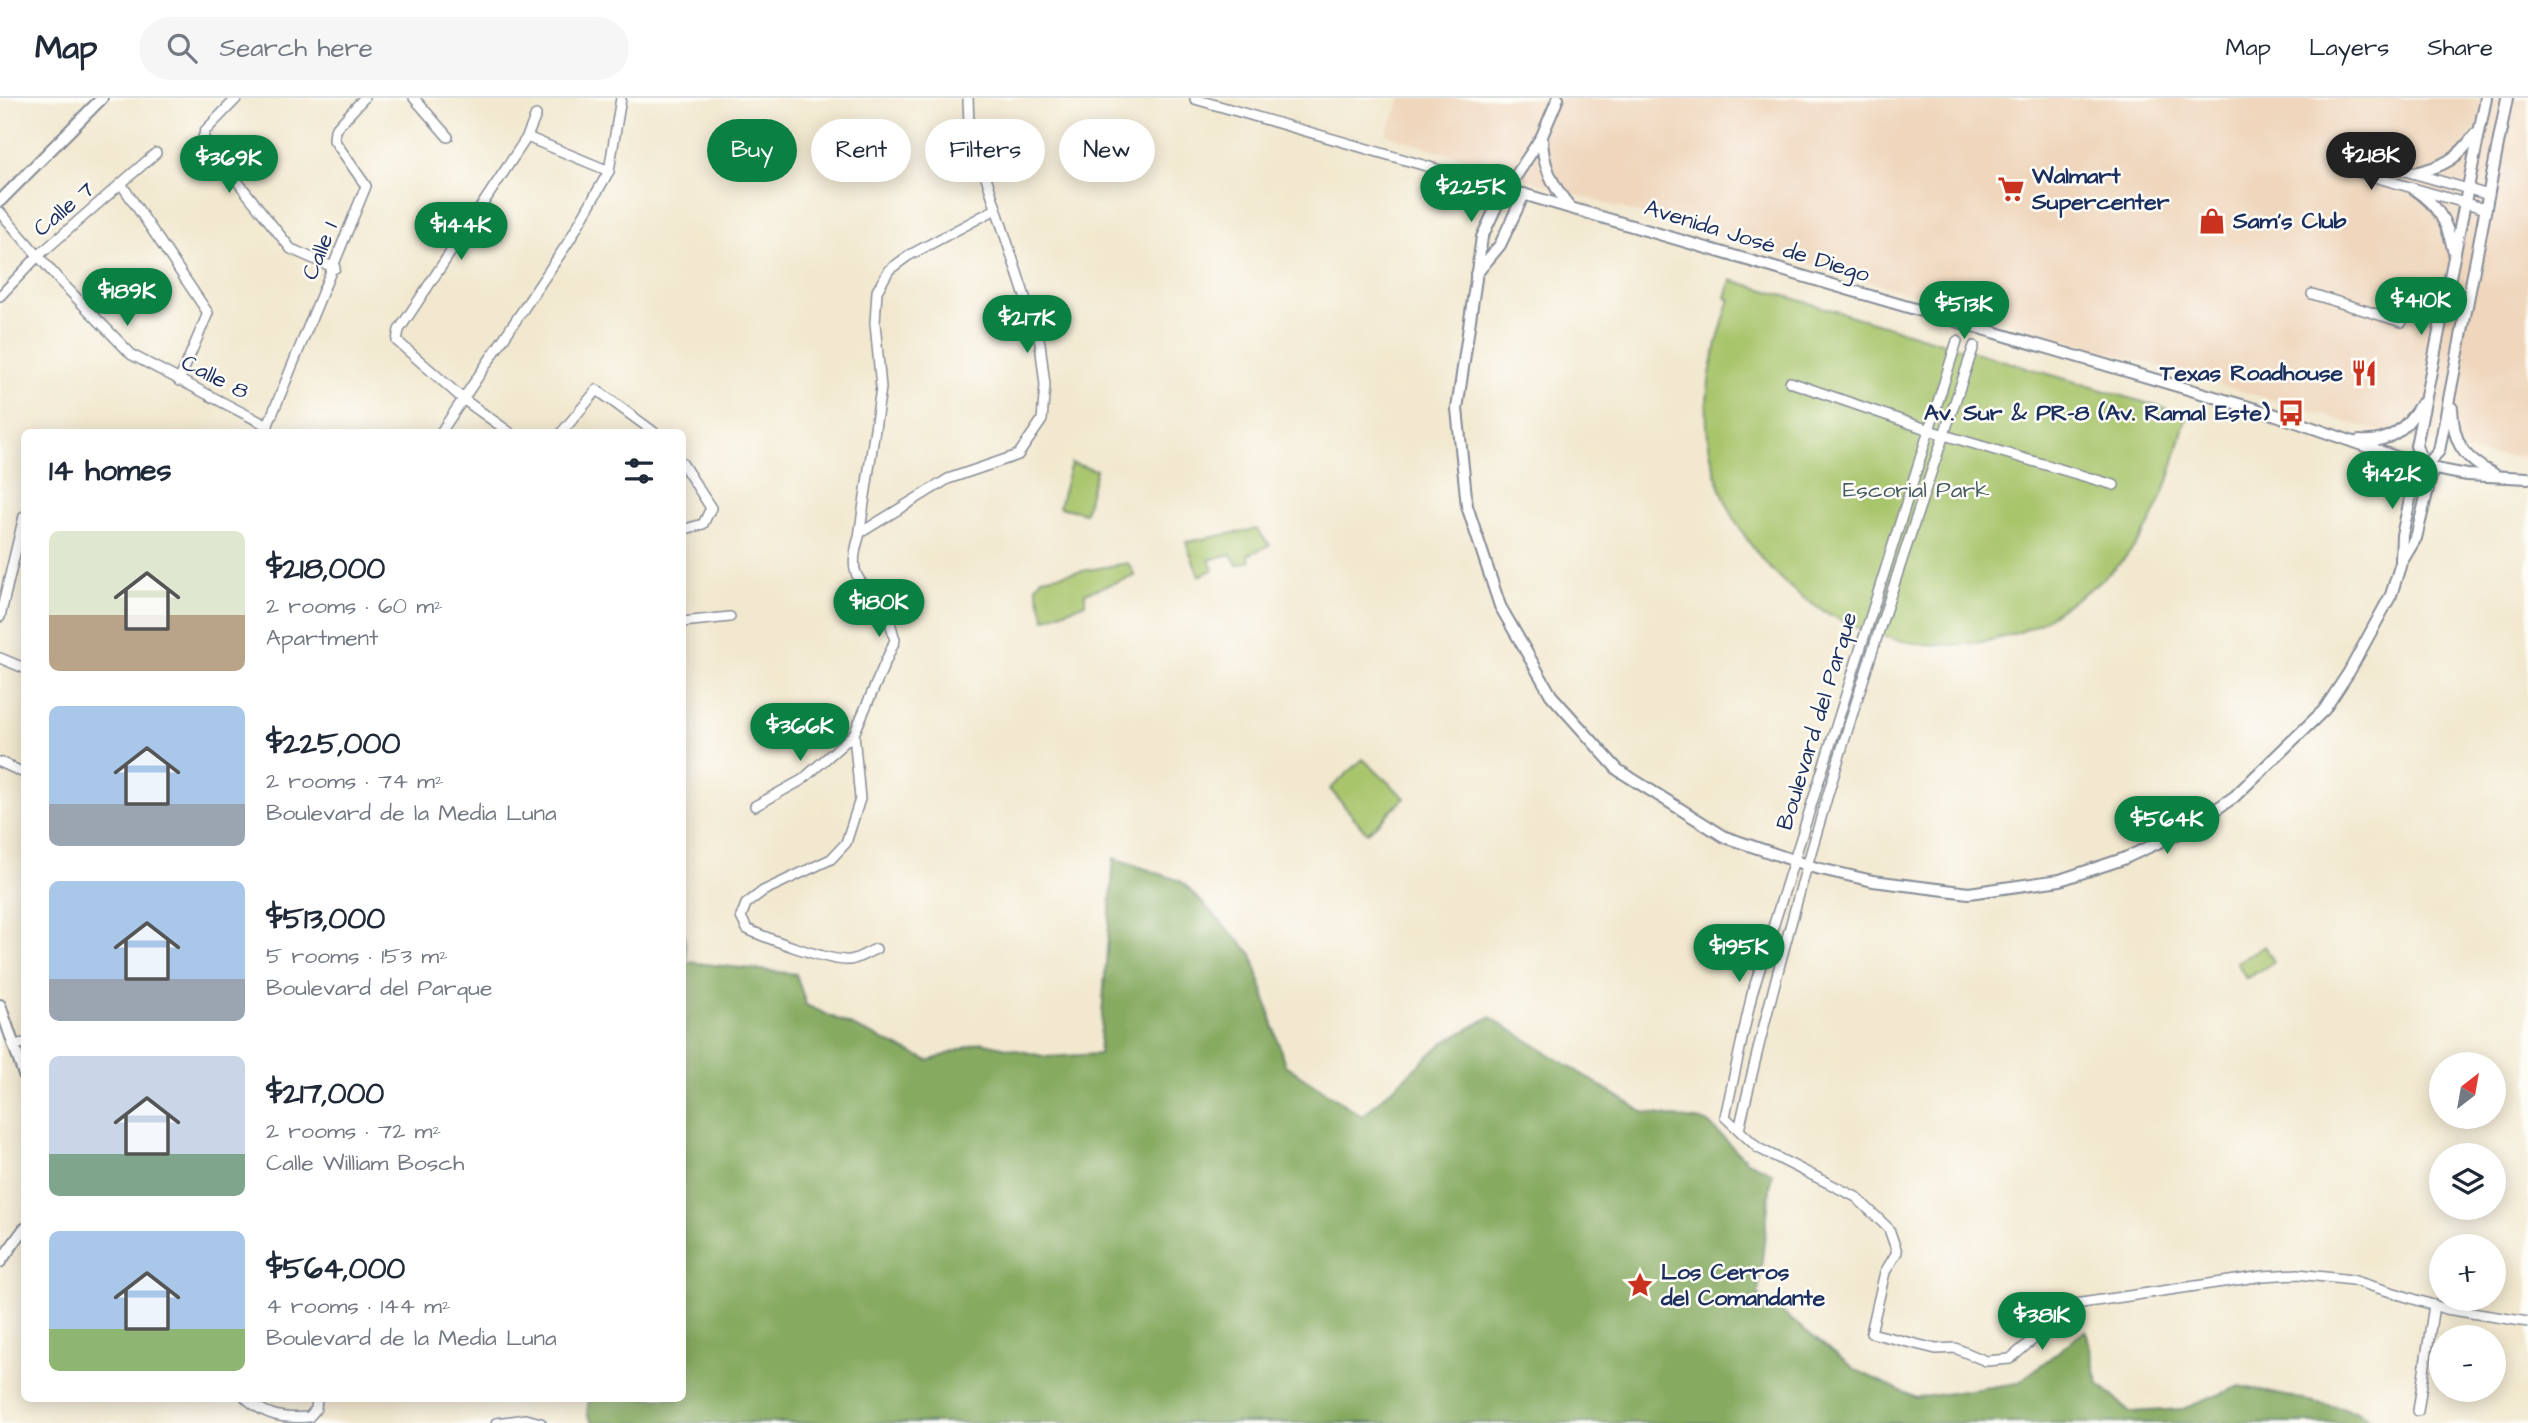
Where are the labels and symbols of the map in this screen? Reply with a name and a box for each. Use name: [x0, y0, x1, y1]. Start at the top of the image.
pin: $218K: [2322, 132, 2420, 192]
pin: $369K: [180, 136, 278, 195]
place label: Walmart Supercenter: [2031, 160, 2170, 218]
pin: $225K: [1422, 164, 1520, 224]
street label: Calle 7: [27, 174, 101, 244]
supermarket icon: Walmart Supercenter: [1996, 174, 2026, 204]
street label: Avenida José de Diego: [1640, 191, 1874, 292]
pin: $144K: [412, 202, 510, 262]
place label: Sam's Club: [2232, 205, 2346, 237]
shop icon: Sam's Club: [2197, 206, 2227, 236]
street label: Calle 1: [294, 217, 346, 285]
pin: $189K: [78, 268, 176, 328]
pin: $410K: [2372, 278, 2470, 337]
pin: $513K: [1915, 282, 2013, 341]
pin: $217K: [978, 296, 1076, 355]
street label: Calle 8: [176, 346, 254, 408]
place label: Texas Roadhouse: [2159, 357, 2344, 389]
restaurant icon: Texas Roadhouse: [2349, 358, 2379, 388]
place label: Av. Sur & PR-8 (Av. Ramal Este): [1924, 397, 2270, 429]
bus stop icon: Av. Sur & PR-8 (Av. Ramal Este): [2276, 398, 2306, 428]
pin: $142K: [2343, 452, 2441, 511]
park label: Escorial Park: [1843, 474, 1989, 506]
pin: $180K: [830, 580, 928, 639]
street label: Boulevard del Parque: [1769, 608, 1865, 834]
pin: $366K: [751, 704, 849, 763]
pin: $564K: [2118, 796, 2216, 856]
pin: $195K: [1690, 924, 1788, 984]
north arrow: [2429, 1052, 2506, 1129]
place label: Los Cerros del Comandante: [1660, 1256, 1826, 1314]
place icon: Los Cerros del Comandante: [1625, 1270, 1655, 1300]
pin: $381K: [1993, 1292, 2091, 1352]

